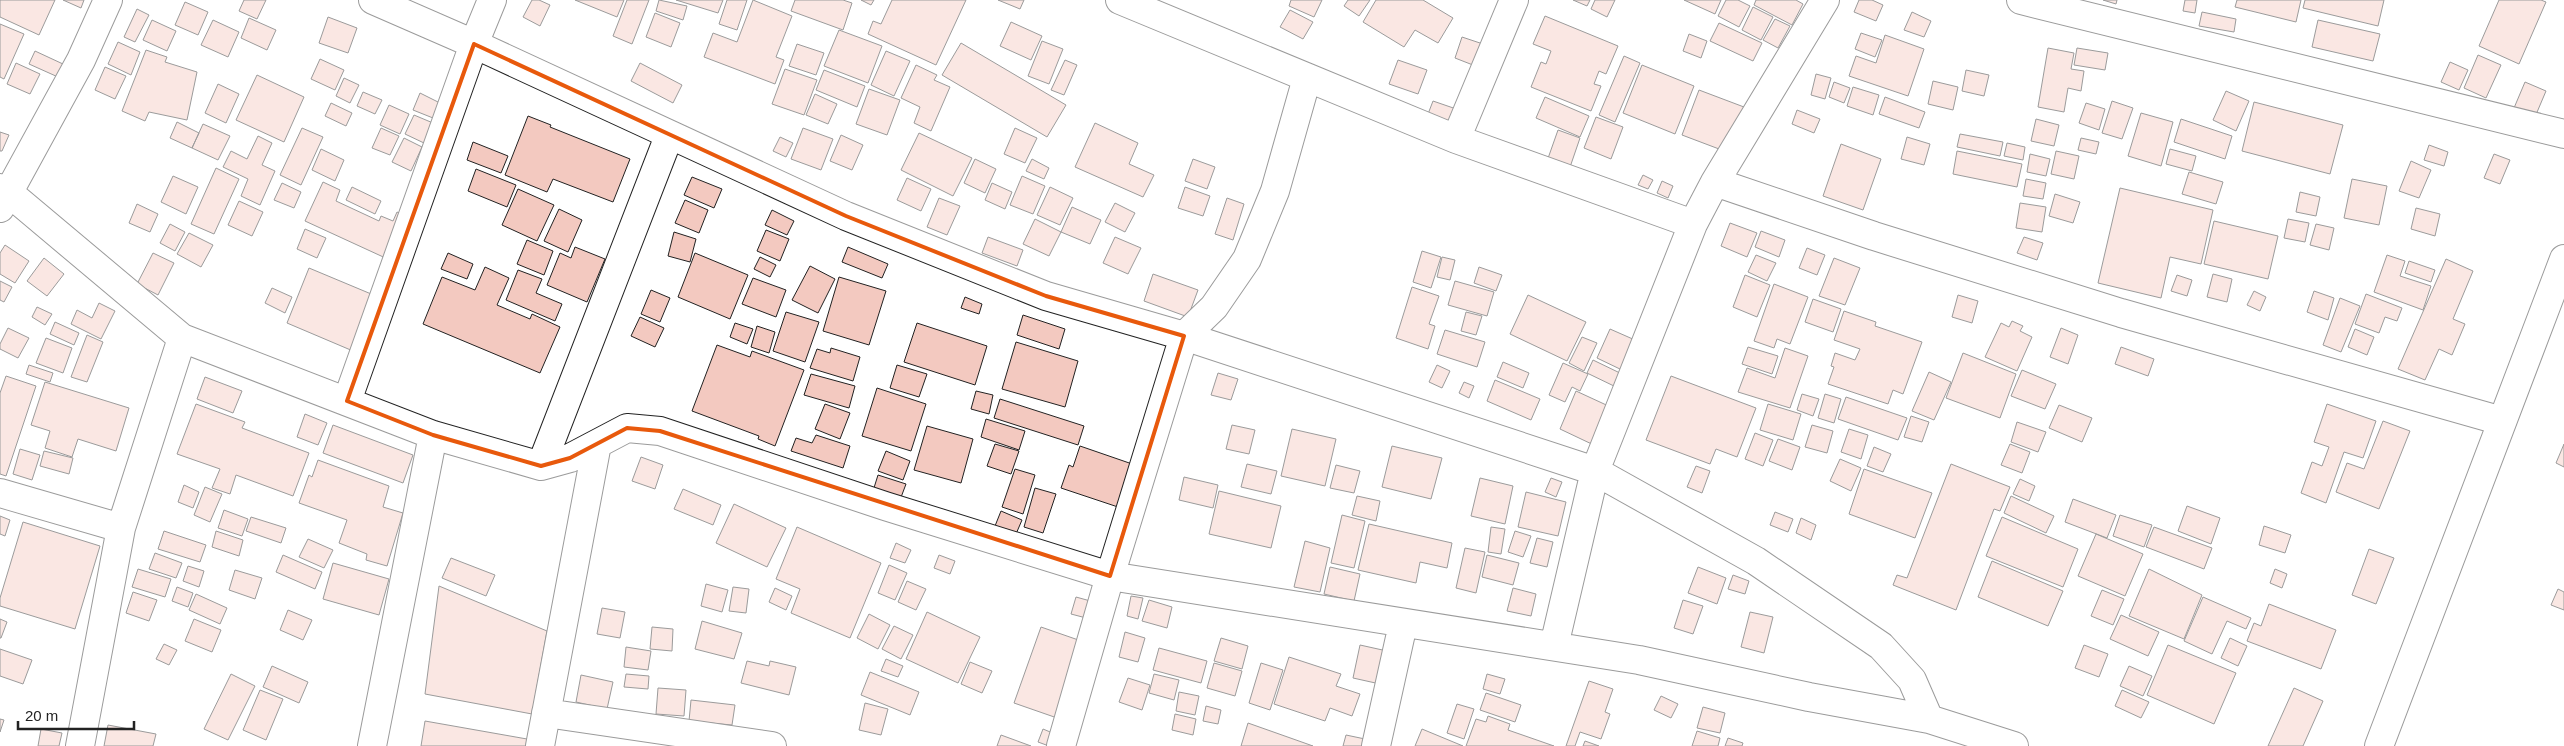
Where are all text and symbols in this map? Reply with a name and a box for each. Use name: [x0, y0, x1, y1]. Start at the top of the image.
scale bar: [18, 698, 134, 730]
text: 20 m: [25, 707, 58, 724]

